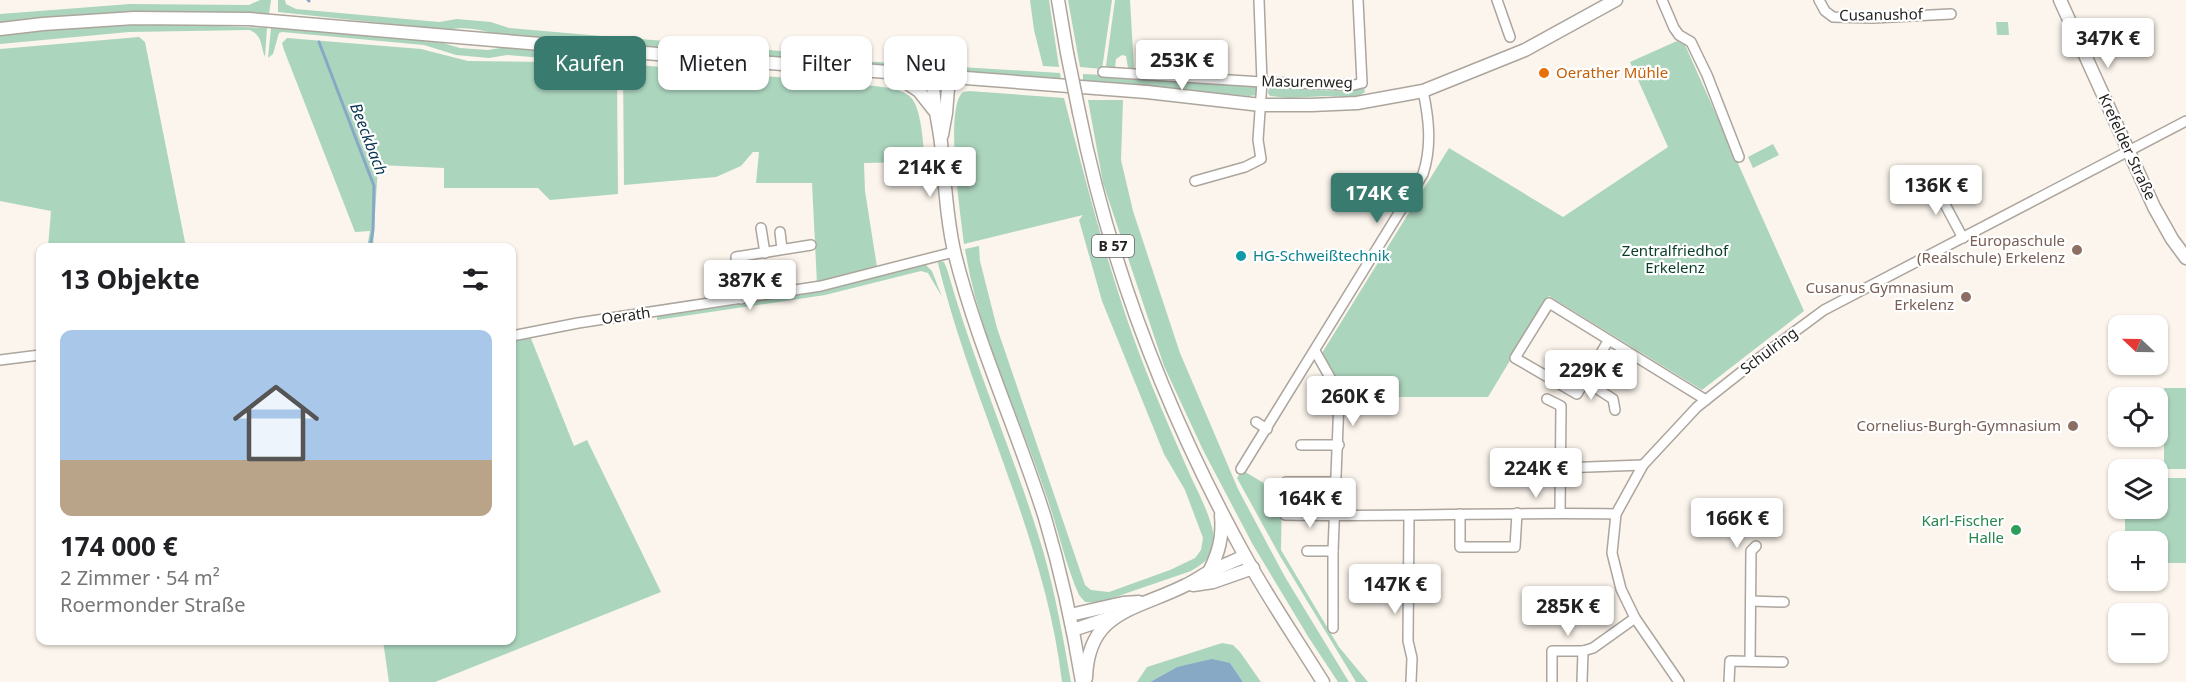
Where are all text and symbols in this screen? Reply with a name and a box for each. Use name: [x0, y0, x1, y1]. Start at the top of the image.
street label: Cusanushof: [1839, 3, 1924, 25]
pin: 347K €: [2059, 18, 2157, 69]
text: 347K €: [2076, 24, 2140, 51]
chip: Kaufen: [534, 36, 646, 90]
chip: Mieten: [658, 36, 769, 90]
chip: Filter: [781, 36, 872, 90]
chip: Neu: [884, 36, 967, 90]
pin: 253K €: [1133, 40, 1231, 91]
text: 253K €: [1150, 46, 1214, 73]
place label: Oerather Mühle: [1556, 62, 1668, 82]
marker: Oerather Mühle: [1537, 66, 1551, 80]
street label: Masurenweg: [1261, 70, 1353, 92]
street label: Krefelder Straße: [2095, 90, 2161, 203]
water label: Beeckbach: [345, 100, 393, 178]
pin: 214K €: [881, 147, 979, 198]
text: 214K €: [898, 153, 962, 180]
pin: 136K €: [1887, 165, 1985, 216]
text: 136K €: [1904, 171, 1968, 198]
pin: 174K €: [1328, 173, 1426, 224]
text: 174K €: [1345, 179, 1409, 206]
place label: Europaschule (Realschule) Erkelenz: [1917, 230, 2065, 267]
road number: B 57: [1092, 235, 1134, 257]
park label: Zentralfriedhof Erkelenz: [1622, 240, 1729, 277]
marker: Europaschule (Realschule) Erkelenz: [2070, 243, 2084, 257]
place label: HG-Schweißtechnik: [1253, 245, 1390, 265]
marker: HG-Schweißtechnik: [1234, 249, 1248, 263]
pin: 387K €: [701, 260, 799, 311]
text: 13 Objekte: [60, 261, 200, 297]
icon: filters: [459, 263, 492, 296]
text: 387K €: [718, 266, 782, 293]
place label: Cusanus Gymnasium Erkelenz: [1805, 277, 1954, 314]
marker: Cusanus Gymnasium Erkelenz: [1959, 290, 1973, 304]
street label: Oerath: [600, 302, 652, 328]
north arrow: [2108, 315, 2168, 375]
map controls: [2108, 315, 2168, 663]
street label: Schulring: [1736, 322, 1801, 378]
pin: 229K €: [1542, 350, 1640, 401]
text: 229K €: [1559, 356, 1623, 383]
icon: home: [222, 369, 330, 477]
pin: 260K €: [1304, 376, 1402, 427]
text: 260K €: [1321, 382, 1385, 409]
button: locate: [2108, 387, 2168, 447]
place label: Cornelius-Burgh-Gymnasium: [1856, 415, 2061, 435]
marker: Cornelius-Burgh-Gymnasium: [2066, 419, 2080, 433]
pin: 224K €: [1487, 448, 1585, 499]
text: 224K €: [1504, 454, 1568, 481]
button: layers: [2108, 459, 2168, 519]
pin: 164K €: [1261, 478, 1359, 529]
text: 164K €: [1278, 484, 1342, 511]
pin: 166K €: [1688, 498, 1786, 549]
text: 166K €: [1705, 504, 1769, 531]
place label: Karl-Fischer Halle: [1921, 510, 2004, 547]
marker: Karl-Fischer Halle: [2009, 523, 2023, 537]
text: 174 000 €: [60, 528, 178, 564]
button: +: [2108, 531, 2168, 591]
text: 2 Zimmer · 54 m²: [60, 564, 220, 591]
pin: 147K €: [1346, 564, 1444, 615]
text: 147K €: [1363, 570, 1427, 597]
pin: 285K €: [1519, 586, 1617, 637]
text: Roermonder Straße: [60, 591, 245, 618]
text: 285K €: [1536, 592, 1600, 619]
button: −: [2108, 603, 2168, 663]

